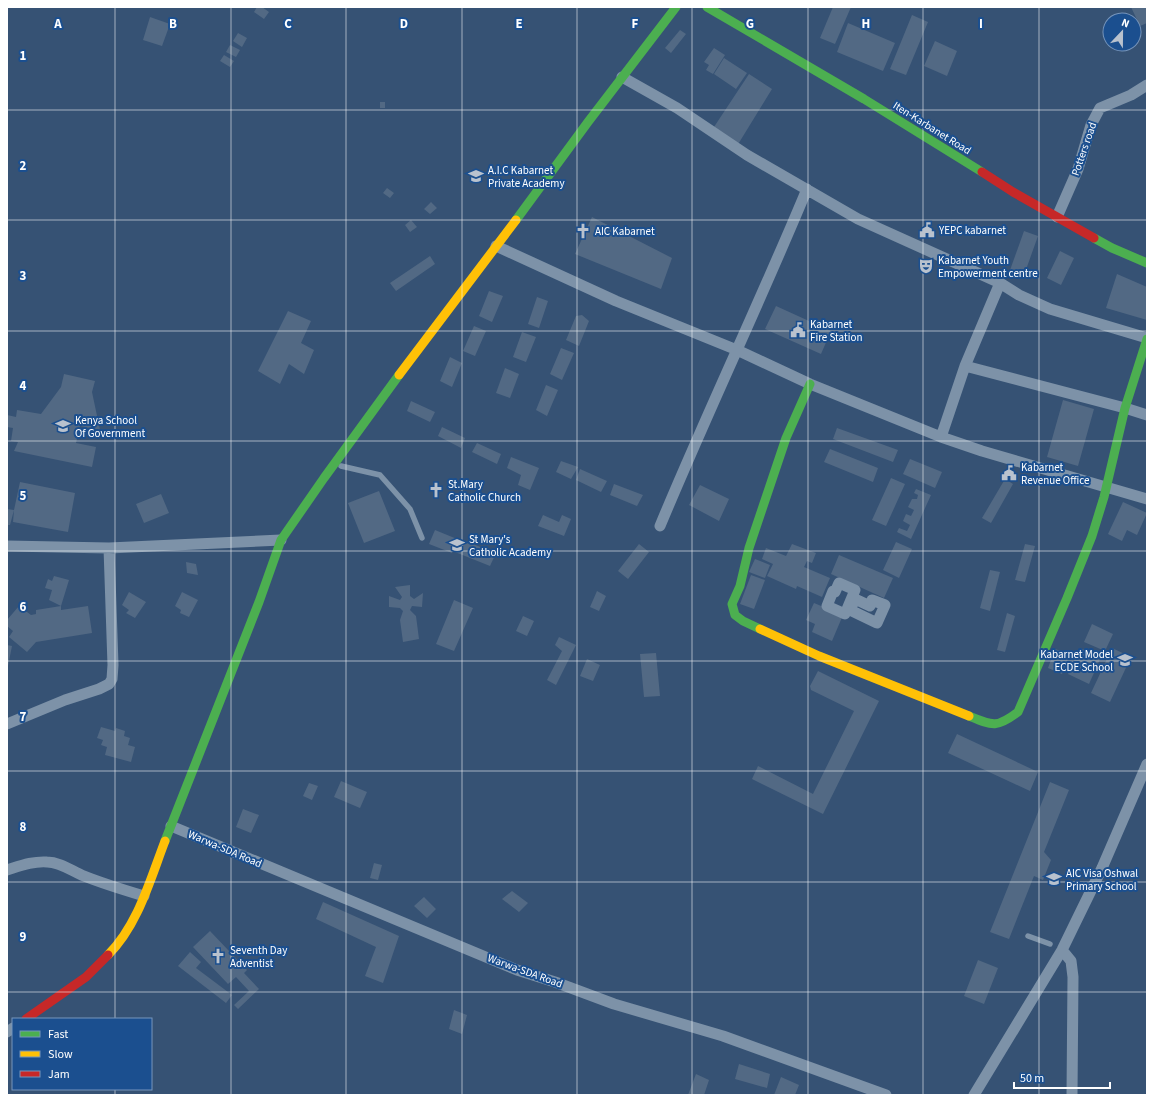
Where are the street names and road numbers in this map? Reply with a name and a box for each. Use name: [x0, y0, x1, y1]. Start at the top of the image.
street label: Iten-Karbanet Road: [890, 98, 974, 158]
street label: Potters road: [1068, 120, 1100, 178]
street label: Warwa-SDA Road: [186, 827, 264, 871]
street label: Warwa-SDA Road: [485, 950, 565, 992]

